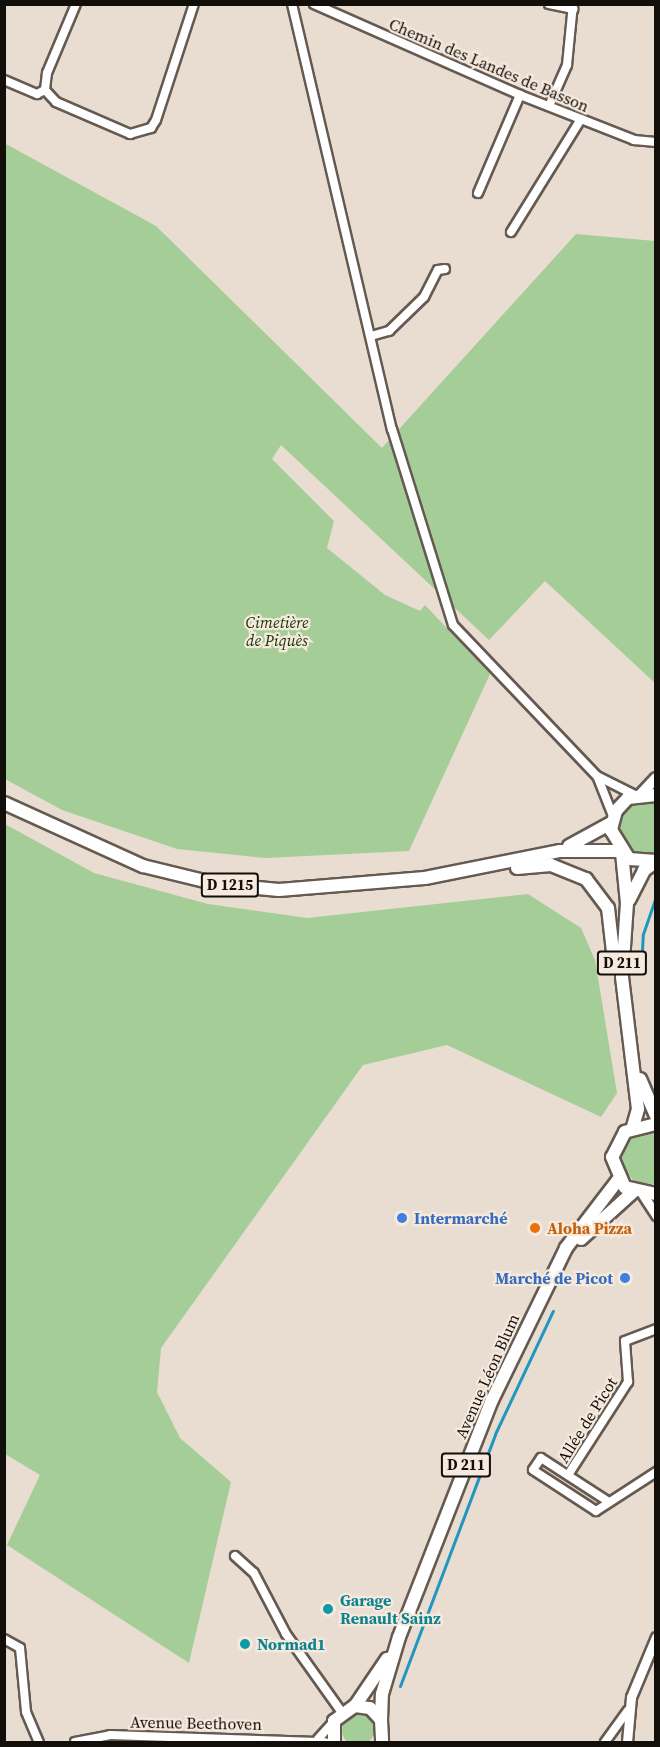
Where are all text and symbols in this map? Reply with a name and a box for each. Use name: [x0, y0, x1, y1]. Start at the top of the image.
street label: Chemin des Landes de Basson: [386, 14, 592, 116]
park label: Cimetière de Piquès: [245, 612, 309, 650]
road number: D 1215: [200, 873, 260, 897]
road number: D 211: [596, 951, 648, 975]
place label: Intermarché: [414, 1208, 507, 1228]
marker: Intermarché: [395, 1211, 409, 1225]
place label: Aloha Pizza: [547, 1218, 632, 1238]
marker: Aloha Pizza: [528, 1221, 542, 1235]
place label: Marché de Picot: [495, 1268, 613, 1288]
marker: Marché de Picot: [618, 1271, 632, 1285]
street label: Avenue Léon Blum: [451, 1311, 523, 1441]
street label: Allée de Picot: [553, 1374, 621, 1466]
road number: D 211: [440, 1453, 492, 1477]
place label: Garage Renault Sainz: [340, 1590, 441, 1628]
marker: Garage Renault Sainz: [321, 1602, 335, 1616]
place label: Normad1: [257, 1634, 326, 1654]
marker: Normad1: [238, 1637, 252, 1651]
street label: Avenue Beethoven: [130, 1712, 262, 1734]

